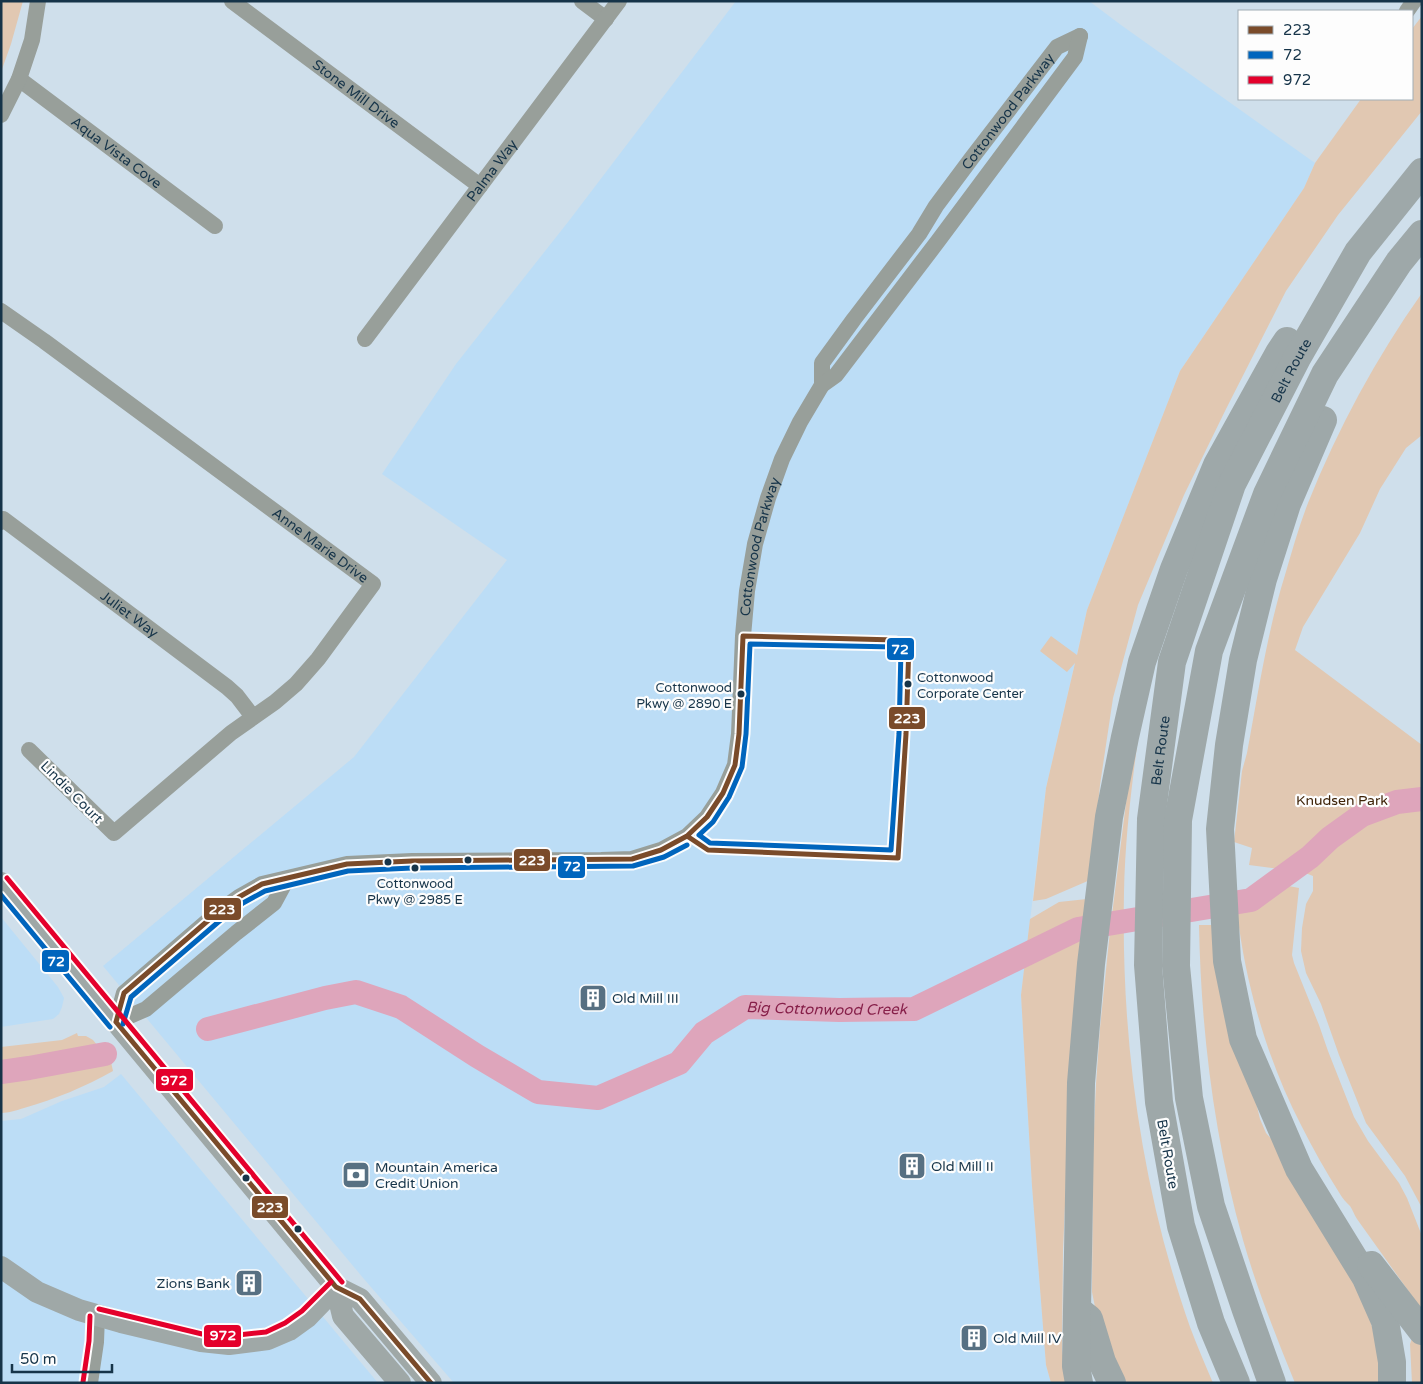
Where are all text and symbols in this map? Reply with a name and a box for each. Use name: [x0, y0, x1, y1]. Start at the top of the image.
legend: [1238, 10, 1413, 100]
text: 223: [1283, 21, 1311, 39]
text: 72: [1283, 46, 1302, 64]
street label: Cottonwood Parkway: [958, 50, 1058, 173]
street label: Stone Mill Drive: [309, 56, 403, 132]
text: 972: [1283, 71, 1311, 89]
street label: Aqua Vista Cove: [68, 113, 165, 192]
street label: Palma Way: [463, 136, 521, 205]
street label: Belt Route: [1267, 336, 1315, 406]
street label: Cottonwood Parkway: [737, 475, 784, 617]
street label: Anne Marie Drive: [269, 504, 372, 587]
street label: Juliet Way: [97, 587, 162, 642]
line badge: 72: [886, 637, 915, 661]
text: 72: [891, 641, 909, 658]
place label: Cottonwood Corporate Center: [917, 670, 1024, 702]
marker: Cottonwood Corporate Center: [903, 679, 913, 689]
place label: Cottonwood Pkwy @ 2890 E: [636, 680, 732, 712]
marker: Cottonwood Pkwy @ 2890 E: [736, 689, 746, 699]
line badge: 223: [888, 706, 926, 730]
text: 223: [894, 710, 920, 727]
street label: Belt Route: [1148, 715, 1174, 787]
street label: Lindie Court: [37, 758, 107, 828]
park label: Knudsen Park: [1296, 792, 1388, 809]
line badge: 223: [513, 848, 551, 872]
text: 223: [519, 852, 545, 869]
unlabelled marker: [463, 855, 473, 865]
line badge: 72: [557, 855, 586, 879]
unlabelled marker: [383, 857, 393, 867]
text: 72: [563, 858, 581, 875]
marker: Cottonwood Pkwy @ 2985 E: [410, 863, 420, 873]
place label: Cottonwood Pkwy @ 2985 E: [367, 876, 463, 908]
line badge: 223: [203, 897, 242, 921]
text: 223: [209, 901, 235, 918]
line badge: 72: [41, 949, 70, 973]
text: 72: [47, 953, 65, 970]
building icon: Old Mill III: [578, 983, 608, 1013]
place label: Old Mill III: [612, 990, 679, 1007]
water label: Big Cottonwood Creek: [746, 998, 909, 1019]
line badge: 972: [155, 1068, 194, 1092]
text: 972: [161, 1072, 187, 1089]
street label: Belt Route: [1153, 1118, 1182, 1190]
building icon: Old Mill II: [897, 1151, 927, 1181]
place label: Old Mill II: [931, 1158, 994, 1175]
place label: Mountain America Credit Union: [375, 1159, 498, 1192]
bank icon: Mountain America Credit Union: [341, 1160, 371, 1190]
unlabelled marker: [241, 1173, 251, 1183]
line badge: 223: [251, 1195, 289, 1219]
text: 223: [257, 1199, 283, 1216]
unlabelled marker: [293, 1224, 303, 1234]
building icon: Zions Bank: [234, 1268, 264, 1298]
place label: Zions Bank: [156, 1275, 230, 1292]
building icon: Old Mill IV: [959, 1323, 989, 1353]
line badge: 972: [203, 1324, 242, 1348]
text: 972: [210, 1327, 236, 1344]
place label: Old Mill IV: [993, 1330, 1062, 1347]
scale bar: [12, 1342, 112, 1374]
text: 50 m: [20, 1350, 57, 1368]

